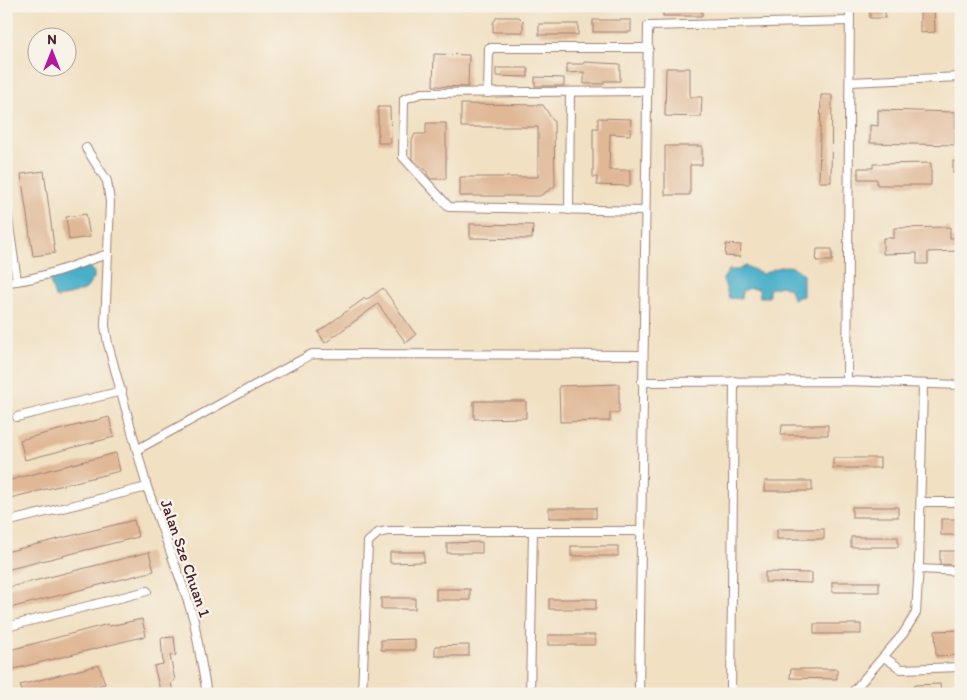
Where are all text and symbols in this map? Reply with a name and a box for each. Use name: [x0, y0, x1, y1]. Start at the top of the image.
north arrow: [28, 28, 78, 78]
text: N: [47, 31, 57, 48]
street label: Jalan Sze Chuan 1: [156, 497, 215, 620]

